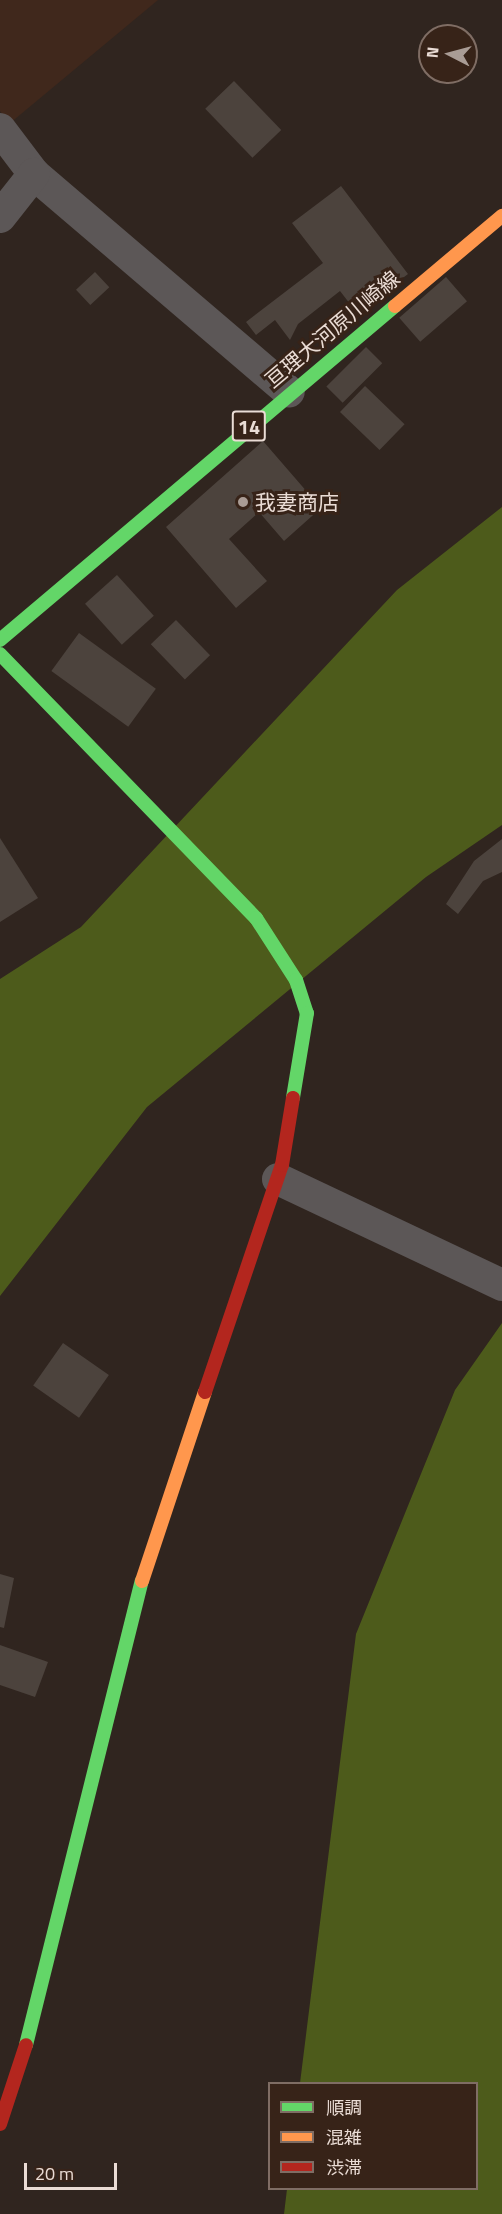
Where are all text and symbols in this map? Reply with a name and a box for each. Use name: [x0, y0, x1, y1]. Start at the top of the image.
north arrow: [418, 24, 478, 84]
text: N: [420, 46, 445, 59]
street label: 亘理大河原川崎線: [260, 265, 404, 393]
road number: 14: [231, 409, 267, 443]
place label: 我妻商店: [255, 489, 339, 515]
marker: 我妻商店: [236, 495, 250, 509]
legend: [268, 2082, 478, 2190]
text: 順調: [326, 2094, 362, 2121]
text: 混雑: [326, 2124, 362, 2151]
scale bar: [27, 2151, 120, 2189]
text: 渋滞: [326, 2154, 362, 2181]
text: 20 m: [35, 2160, 74, 2187]

